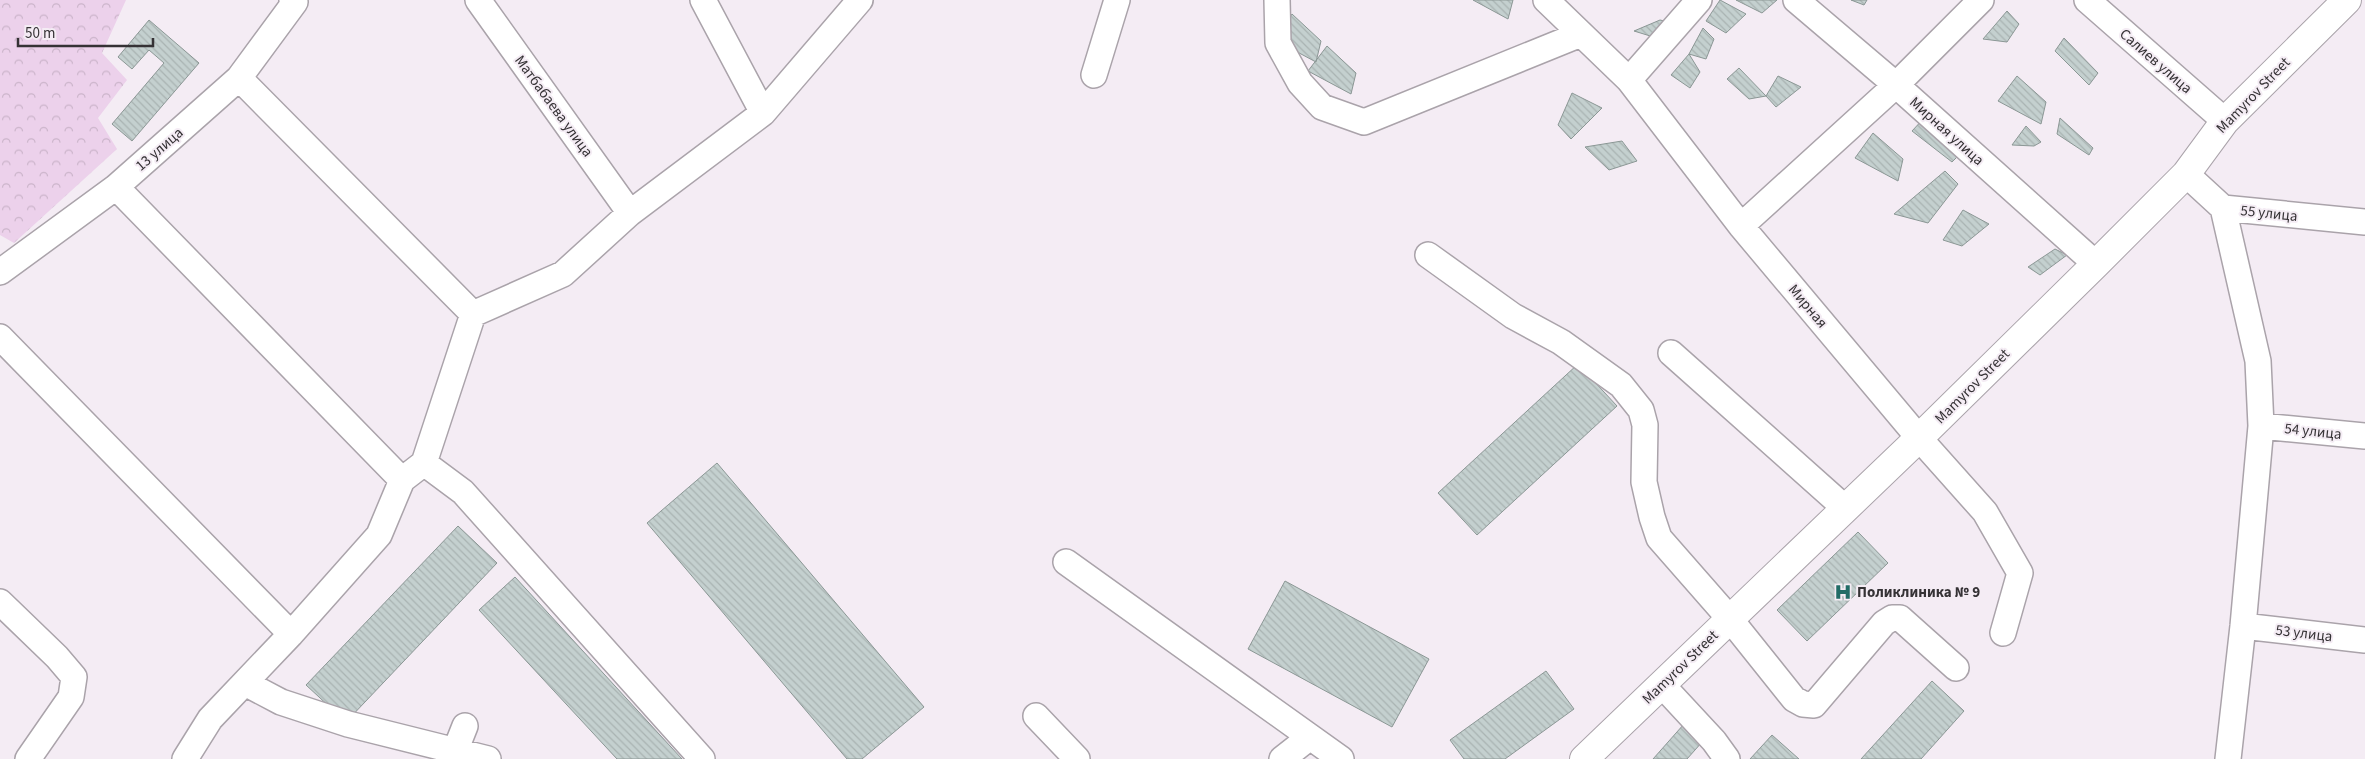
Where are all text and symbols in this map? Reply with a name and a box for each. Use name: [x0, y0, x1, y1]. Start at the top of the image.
scale bar: [18, 15, 152, 47]
text: 50 m: [25, 23, 55, 44]
street label: Салиев улица: [2115, 24, 2197, 99]
street label: Матбабаева улица: [509, 51, 598, 162]
street label: Mamyrov Street: [2212, 53, 2295, 138]
street label: Мирная улица: [1905, 92, 1989, 171]
street label: 13 улица: [131, 123, 188, 176]
street label: 55 улица: [2239, 200, 2299, 227]
street label: Мирная: [1783, 280, 1832, 333]
street label: Mamyrov Street: [1930, 344, 2015, 429]
street label: 54 улица: [2283, 418, 2343, 445]
hospital icon: Поликлиника № 9: [1833, 582, 1853, 602]
place label: Поликлиника № 9: [1857, 582, 1980, 603]
street label: 53 улица: [2274, 620, 2334, 647]
street label: Mamyrov Street: [1638, 626, 1723, 709]

